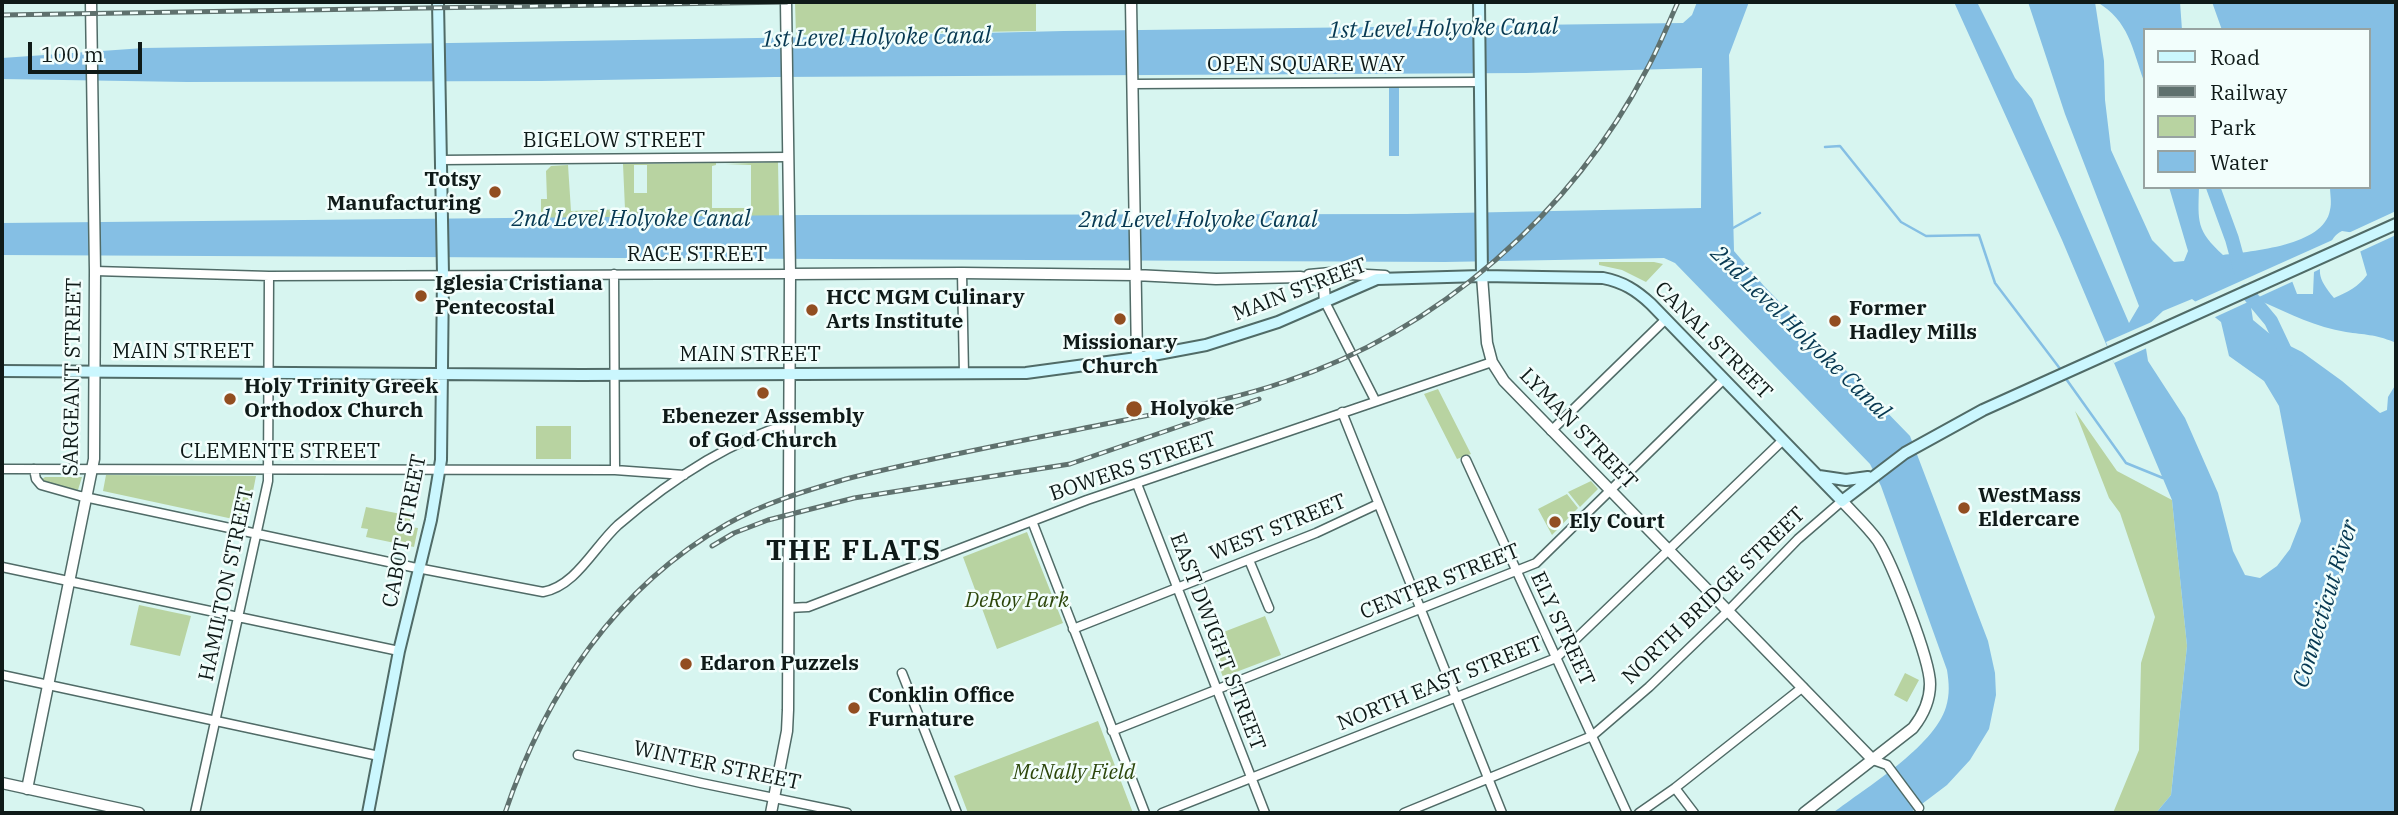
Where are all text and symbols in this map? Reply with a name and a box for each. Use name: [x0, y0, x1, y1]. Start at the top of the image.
water label: 1st Level Holyoke Canal: [1328, 13, 1558, 45]
water label: 1st Level Holyoke Canal: [761, 22, 991, 54]
scale bar: [32, 28, 145, 72]
legend: [2142, 28, 2370, 189]
text: 100 m: [41, 40, 104, 68]
text: Road: [2210, 43, 2260, 71]
street label: OPEN SQUARE WAY: [1207, 52, 1405, 78]
text: Railway: [2210, 78, 2287, 106]
text: Park: [2210, 113, 2256, 141]
street label: BIGELOW STREET: [523, 128, 705, 154]
text: Water: [2210, 148, 2268, 176]
place label: Totsy Manufacturing: [327, 167, 481, 217]
marker: Totsy Manufacturing: [487, 184, 503, 200]
water label: 2nd Level Holyoke Canal: [511, 205, 751, 233]
water label: 2nd Level Holyoke Canal: [1078, 206, 1318, 234]
water label: 2nd Level Holyoke Canal: [1704, 240, 1896, 426]
street label: RACE STREET: [627, 242, 767, 268]
street label: MAIN STREET: [1229, 253, 1371, 327]
place label: Iglesia Cristiana Pentecostal: [435, 271, 603, 321]
street label: SARGEANT STREET: [59, 277, 87, 477]
street label: CANAL STREET: [1649, 277, 1777, 405]
place label: HCC MGM Culinary Arts Institute: [826, 285, 1025, 335]
marker: Iglesia Cristiana Pentecostal: [413, 288, 429, 304]
place label: Former Hadley Mills: [1849, 296, 1977, 346]
marker: HCC MGM Culinary Arts Institute: [804, 302, 820, 318]
marker: Missionary Church: [1112, 311, 1128, 327]
marker: Former Hadley Mills: [1827, 313, 1843, 329]
place label: Missionary Church: [1062, 330, 1178, 380]
street label: MAIN STREET: [112, 339, 254, 365]
street label: MAIN STREET: [679, 342, 821, 368]
street label: LYMAN STREET: [1514, 363, 1642, 495]
place label: Holy Trinity Greek Orthodox Church: [244, 374, 438, 424]
marker: Ebenezer Assembly of God Church: [755, 385, 771, 401]
marker: Holy Trinity Greek Orthodox Church: [222, 391, 238, 407]
place label: Holyoke: [1150, 396, 1234, 422]
marker: Holyoke: [1124, 399, 1144, 419]
place label: Ebenezer Assembly of God Church: [662, 404, 864, 454]
street label: BOWERS STREET: [1046, 427, 1220, 507]
street label: CLEMENTE STREET: [180, 439, 380, 465]
street label: CABOT STREET: [378, 452, 432, 610]
place label: WestMass Eldercare: [1978, 483, 2081, 533]
street label: HAMILTON STREET: [194, 485, 260, 683]
street label: WEST STREET: [1206, 489, 1350, 567]
marker: WestMass Eldercare: [1956, 500, 1972, 516]
street label: NORTH BRIDGE STREET: [1617, 502, 1811, 690]
place label: Ely Court: [1569, 509, 1665, 535]
marker: Ely Court: [1547, 514, 1563, 530]
water label: Connecticut River: [2287, 517, 2365, 691]
street label: EAST DWIGHT STREET: [1164, 530, 1270, 754]
district label: THE FLATS: [767, 535, 941, 569]
street label: CENTER STREET: [1356, 538, 1524, 626]
street label: ELY STREET: [1525, 568, 1599, 690]
park label: DeRoy Park: [965, 588, 1069, 614]
street label: NORTH EAST STREET: [1334, 631, 1546, 737]
place label: Edaron Puzzels: [700, 651, 859, 677]
marker: Edaron Puzzels: [678, 656, 694, 672]
place label: Conklin Office Furnature: [868, 683, 1015, 733]
marker: Conklin Office Furnature: [846, 700, 862, 716]
street label: WINTER STREET: [631, 736, 803, 796]
park label: McNally Field: [1013, 760, 1135, 786]

